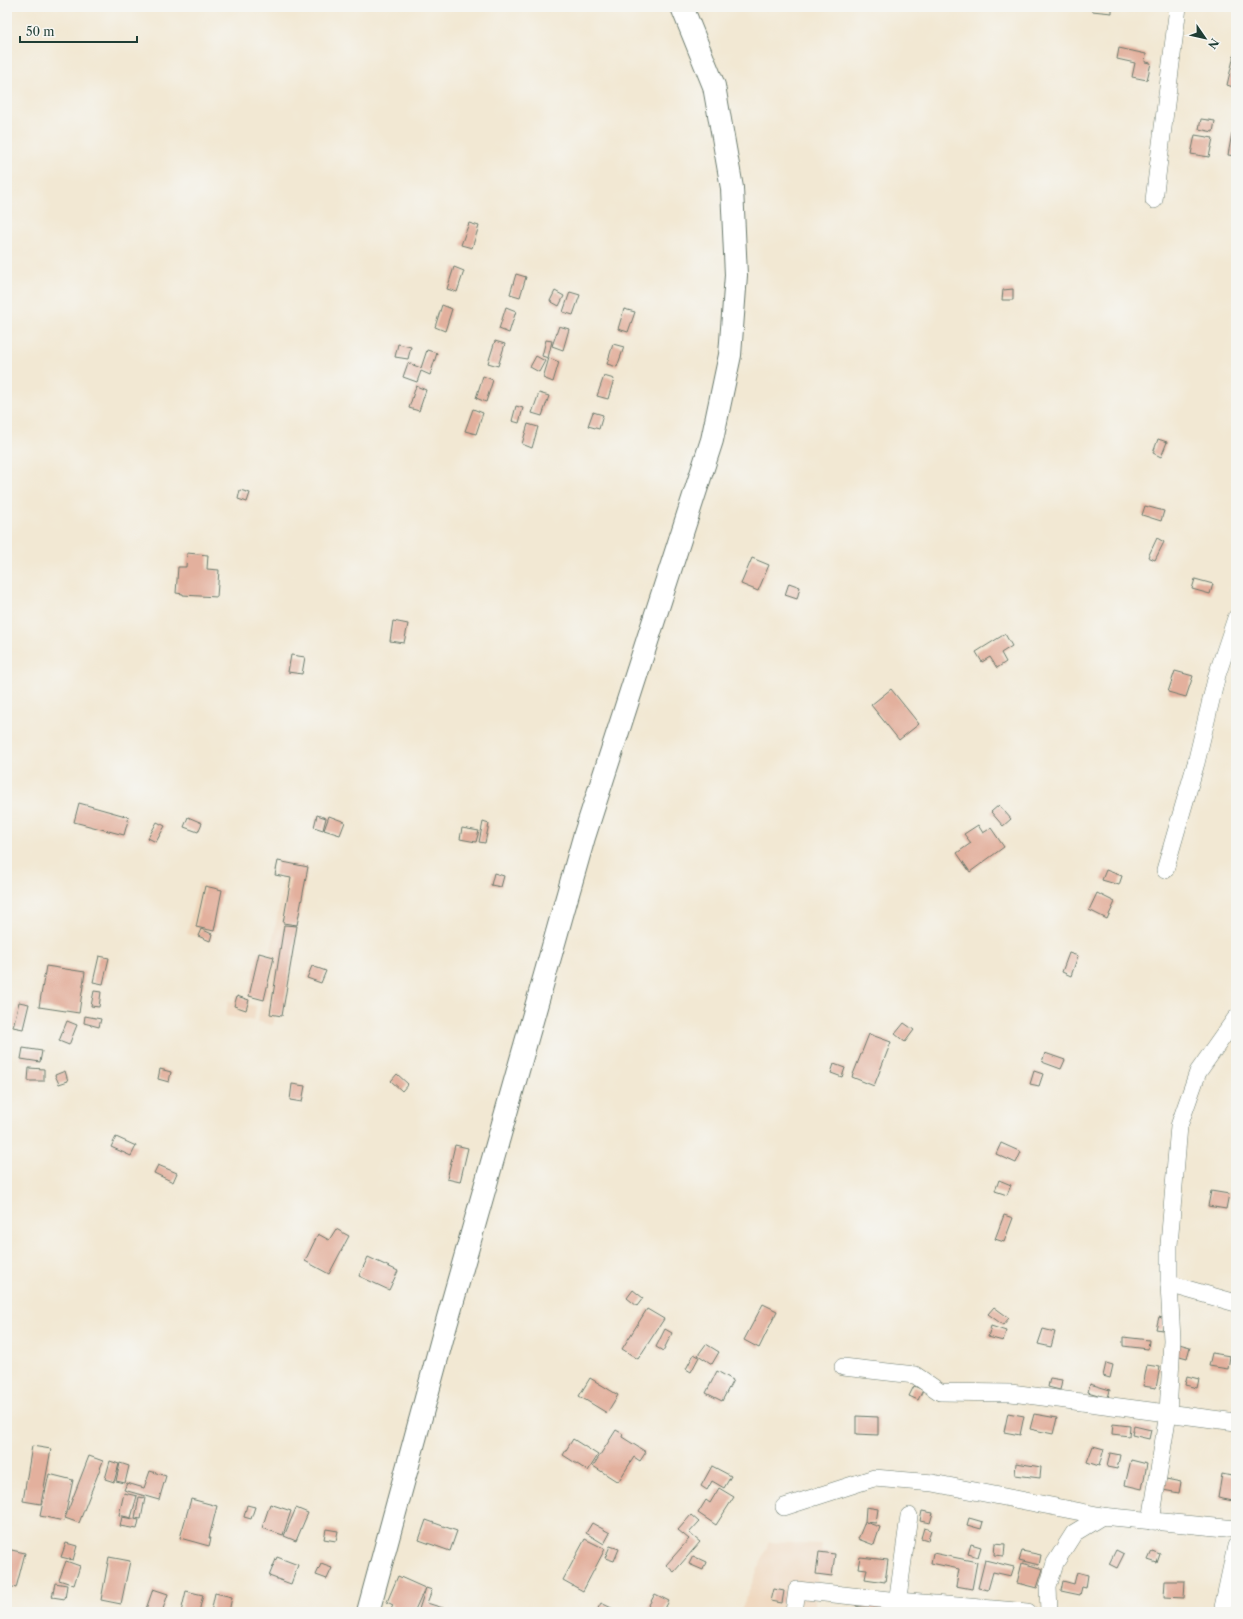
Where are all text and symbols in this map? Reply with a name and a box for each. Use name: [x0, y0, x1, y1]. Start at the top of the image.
scale bar: [20, 18, 137, 44]
north arrow: [1185, 18, 1225, 58]
text: 50 m: [26, 24, 55, 39]
text: N: [1205, 36, 1222, 52]

